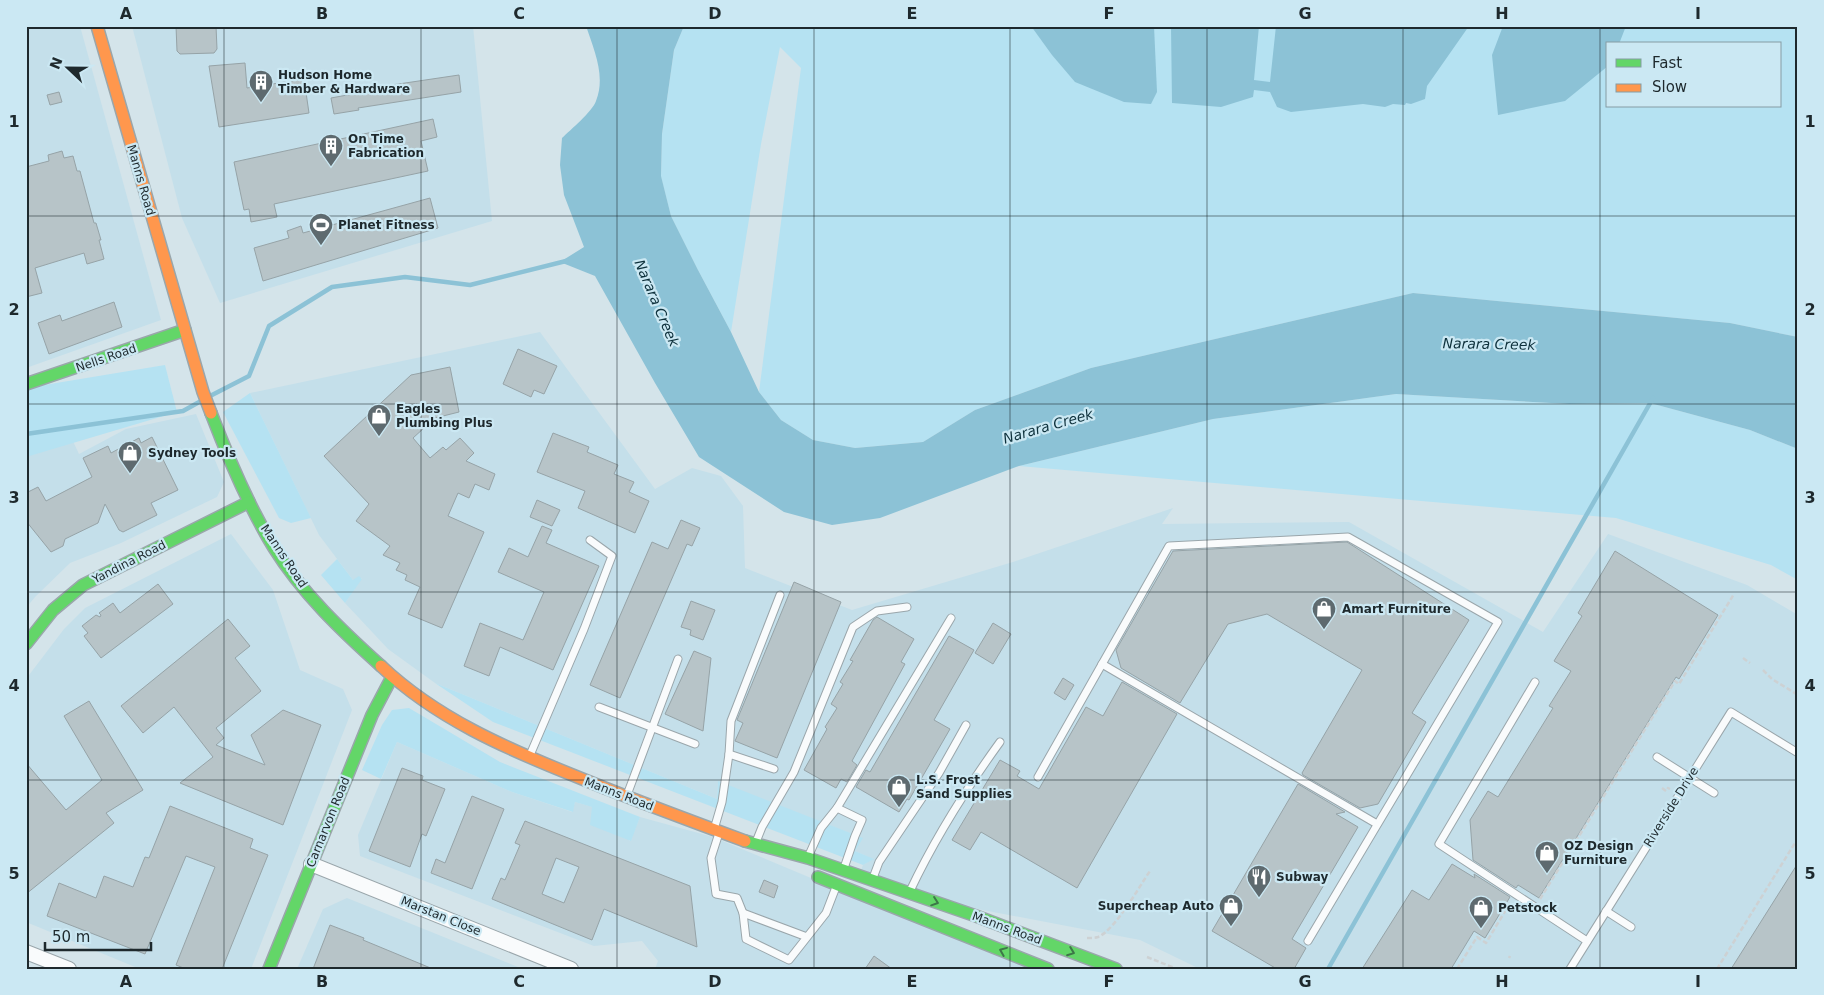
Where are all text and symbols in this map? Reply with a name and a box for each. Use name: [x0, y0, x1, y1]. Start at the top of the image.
text: A: [120, 4, 133, 23]
text: B: [316, 4, 328, 23]
text: C: [513, 4, 525, 23]
text: D: [708, 4, 722, 23]
text: E: [907, 4, 917, 23]
text: F: [1104, 4, 1114, 23]
text: G: [1298, 4, 1312, 23]
text: H: [1495, 4, 1509, 23]
text: I: [1695, 4, 1701, 23]
north arrow: [42, 42, 92, 92]
legend: [1606, 42, 1782, 108]
text: Fast: [1652, 54, 1682, 72]
text: N: [46, 55, 66, 72]
place label: Hudson Home Timber & Hardware: [278, 68, 410, 96]
building icon: Hudson Home Timber & Hardware: [248, 69, 274, 103]
text: Slow: [1652, 78, 1687, 96]
text: 1: [8, 112, 20, 131]
text: 1: [1804, 112, 1816, 131]
place label: On Time Fabrication: [348, 132, 424, 160]
building icon: On Time Fabrication: [318, 133, 344, 167]
street label: Manns Road: [124, 143, 158, 217]
sports icon: Planet Fitness: [308, 212, 334, 246]
place label: Planet Fitness: [338, 218, 435, 232]
water label: Narara Creek: [631, 257, 683, 350]
text: 2: [8, 300, 20, 319]
text: 2: [1804, 300, 1816, 319]
water label: Narara Creek: [1442, 335, 1537, 353]
street label: Nells Road: [74, 341, 138, 375]
place label: Eagles Plumbing Plus: [396, 402, 493, 430]
shop icon: Eagles Plumbing Plus: [366, 403, 392, 437]
water label: Narara Creek: [1001, 405, 1096, 447]
shop icon: Sydney Tools: [117, 440, 143, 474]
place label: Sydney Tools: [148, 446, 236, 460]
text: 3: [8, 488, 20, 507]
text: 3: [1804, 488, 1816, 507]
street label: Manns Road: [258, 522, 310, 590]
street label: Yandina Road: [89, 537, 168, 587]
shop icon: Amart Furniture: [1311, 596, 1337, 630]
place label: Amart Furniture: [1342, 602, 1451, 616]
text: 4: [8, 676, 20, 695]
text: 4: [1804, 676, 1816, 695]
street label: Riverside Drive: [1641, 764, 1701, 850]
place label: L.S. Frost Sand Supplies: [916, 773, 1012, 801]
street label: Manns Road: [582, 774, 656, 814]
shop icon: L.S. Frost Sand Supplies: [886, 774, 912, 808]
street label: Carnarvon Road: [303, 775, 353, 869]
place label: OZ Design Furniture: [1564, 839, 1634, 867]
shop icon: OZ Design Furniture: [1534, 840, 1560, 874]
text: 5: [8, 864, 20, 883]
restaurant icon: Subway: [1246, 864, 1272, 898]
text: 5: [1804, 864, 1816, 883]
place label: Subway: [1276, 870, 1329, 884]
shop icon: Supercheap Auto: [1218, 893, 1244, 927]
street label: Marstan Close: [399, 894, 483, 938]
shop icon: Petstock: [1468, 895, 1494, 929]
one-way arrow: [930, 896, 938, 906]
place label: Supercheap Auto: [1098, 899, 1214, 913]
place label: Petstock: [1498, 901, 1558, 915]
street label: Manns Road: [970, 909, 1044, 947]
scale bar: [45, 920, 151, 952]
text: 50 m: [52, 928, 90, 946]
one-way arrow: [1066, 946, 1075, 956]
one-way arrow: [999, 947, 1007, 957]
text: A: [120, 972, 133, 991]
text: B: [316, 972, 328, 991]
text: C: [513, 972, 525, 991]
text: D: [708, 972, 722, 991]
text: E: [907, 972, 917, 991]
text: F: [1104, 972, 1114, 991]
text: G: [1298, 972, 1312, 991]
text: H: [1495, 972, 1509, 991]
text: I: [1695, 972, 1701, 991]

